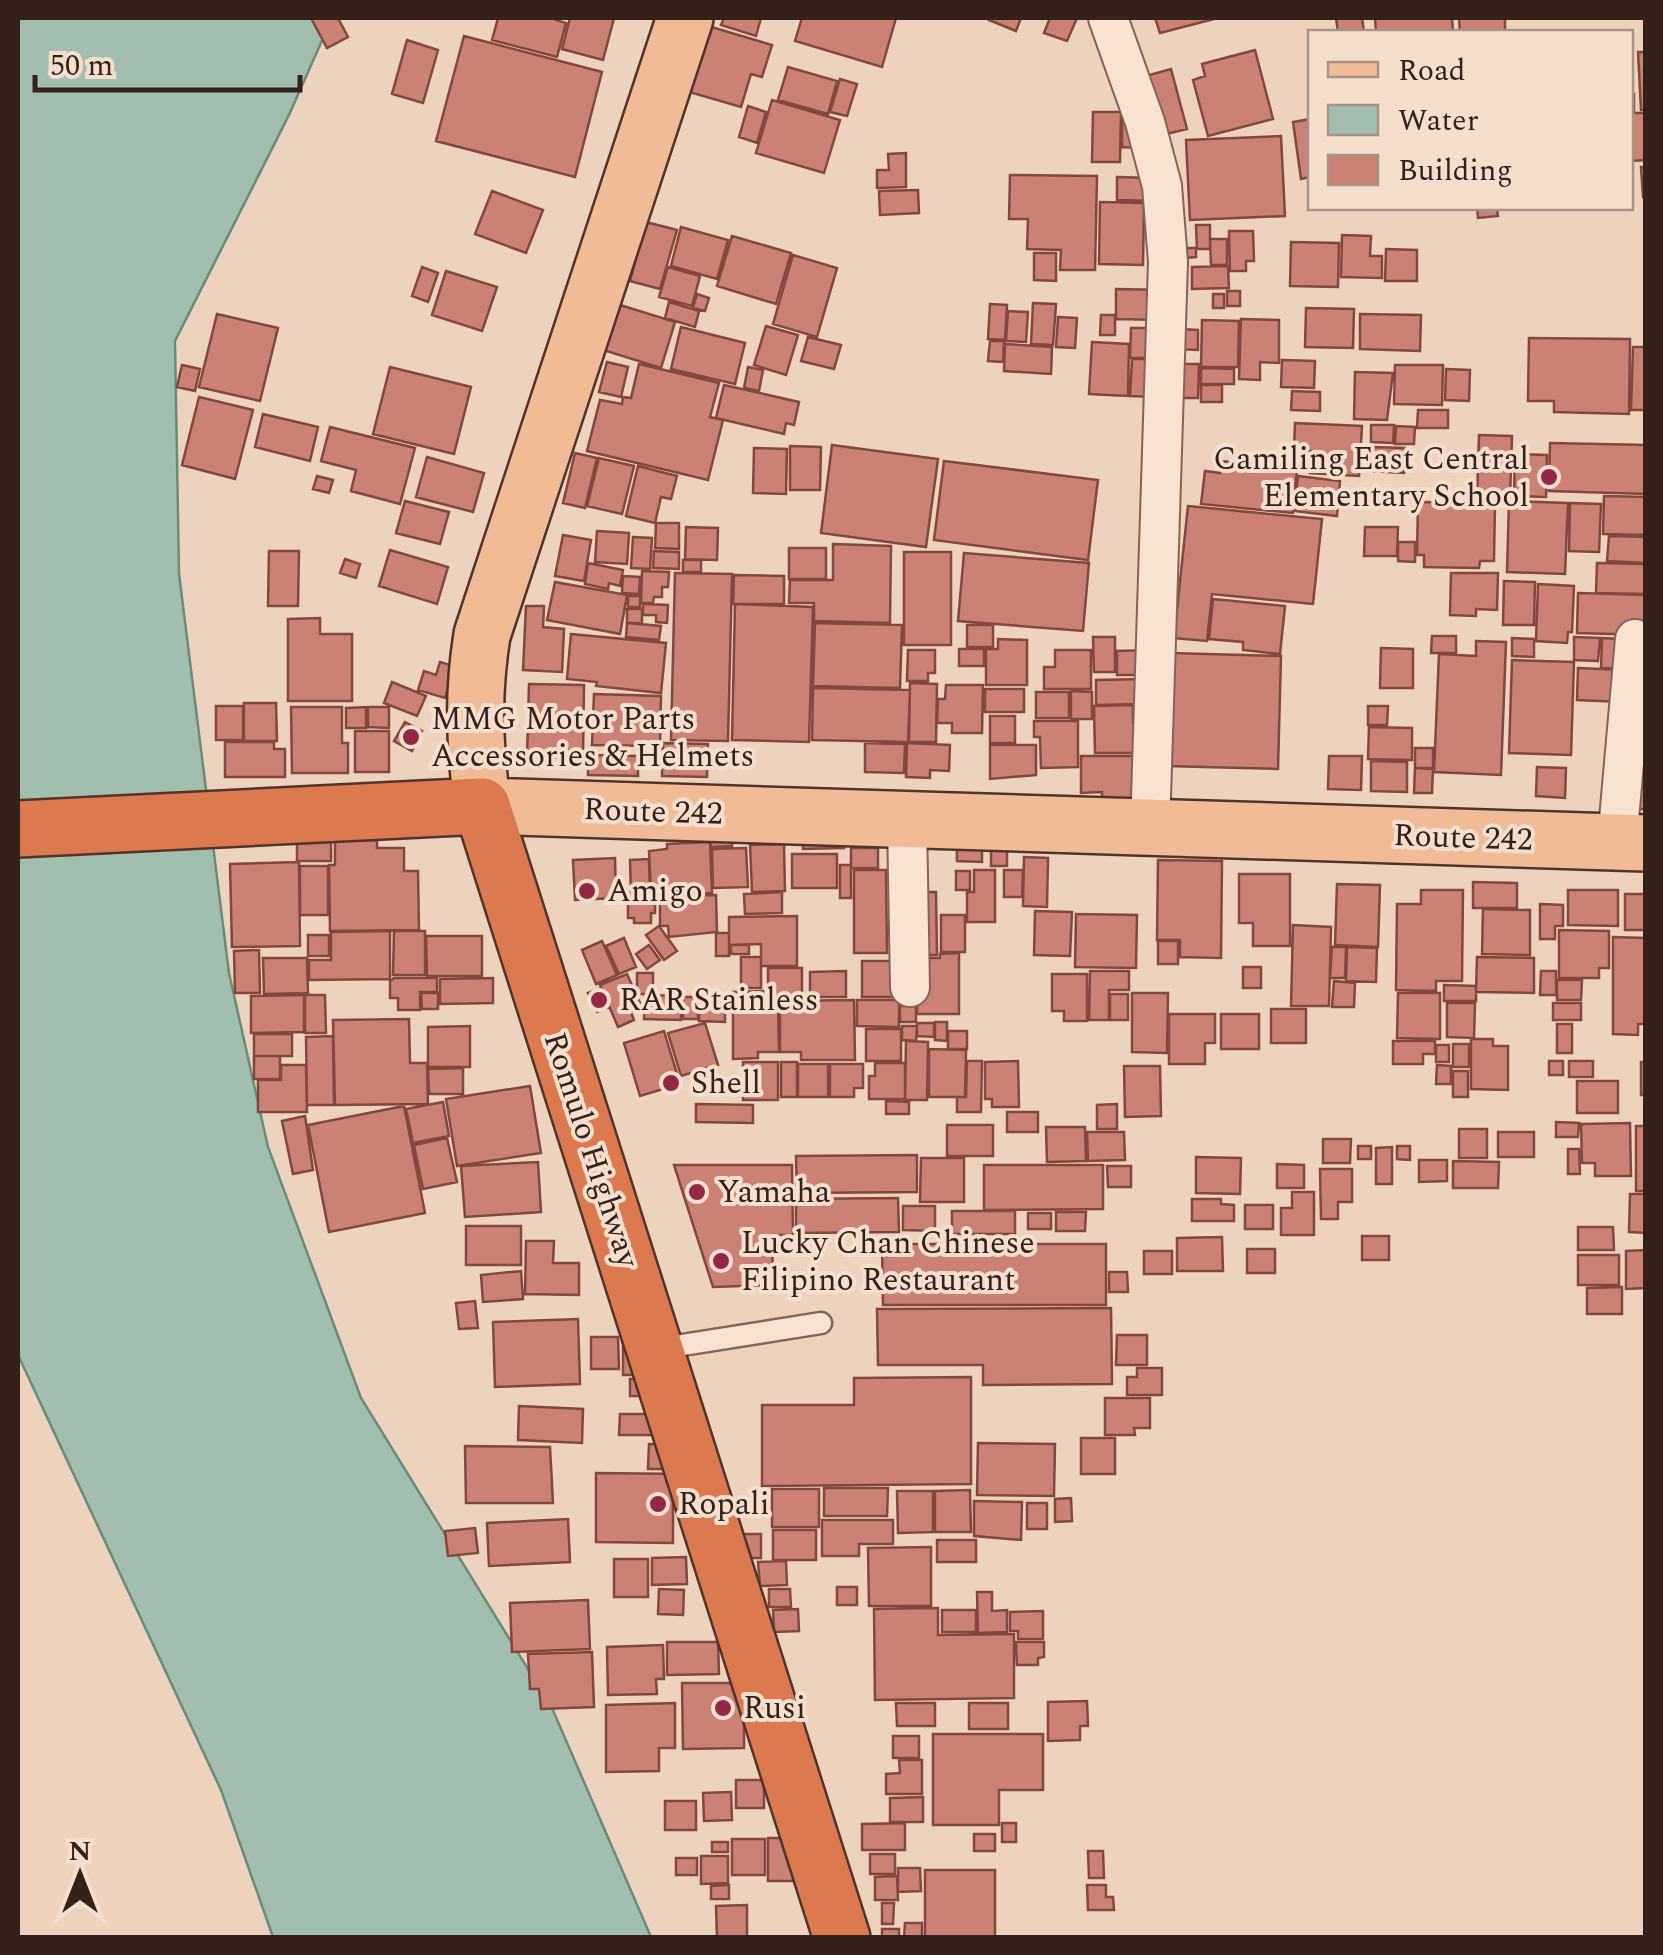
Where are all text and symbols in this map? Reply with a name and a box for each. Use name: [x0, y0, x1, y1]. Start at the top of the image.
scale bar: [35, 30, 300, 92]
legend: [1308, 30, 1633, 210]
text: 50 m: [50, 43, 113, 89]
text: Road: [1398, 48, 1466, 94]
text: Water: [1398, 98, 1479, 144]
text: Building: [1398, 148, 1513, 194]
place label: Camiling East Central Elementary School: [1213, 435, 1529, 521]
marker: Camiling East Central Elementary School: [1538, 466, 1560, 488]
place label: MMG Motor Parts Accessories & Helmets: [431, 695, 754, 781]
marker: MMG Motor Parts Accessories & Helmets: [400, 726, 422, 748]
street label: Route 242: [583, 785, 723, 839]
street label: Route 242: [1393, 811, 1533, 865]
place label: Amigo: [607, 867, 703, 916]
marker: Amigo: [576, 880, 598, 902]
place label: RAR Stainless: [619, 976, 818, 1025]
marker: RAR Stainless: [588, 989, 610, 1011]
street label: Romulo Highway: [530, 1026, 653, 1276]
place label: Shell: [691, 1059, 761, 1108]
marker: Shell: [660, 1072, 682, 1094]
place label: Yamaha: [717, 1168, 831, 1217]
marker: Yamaha: [686, 1181, 708, 1203]
place label: Lucky Chan Chinese Filipino Restaurant: [741, 1219, 1035, 1305]
marker: Lucky Chan Chinese Filipino Restaurant: [710, 1250, 732, 1272]
place label: Ropali: [678, 1480, 770, 1529]
marker: Ropali: [647, 1493, 669, 1515]
place label: Rusi: [743, 1684, 806, 1733]
marker: Rusi: [712, 1697, 734, 1719]
north arrow: [30, 1825, 130, 1925]
text: N: [69, 1830, 91, 1873]

